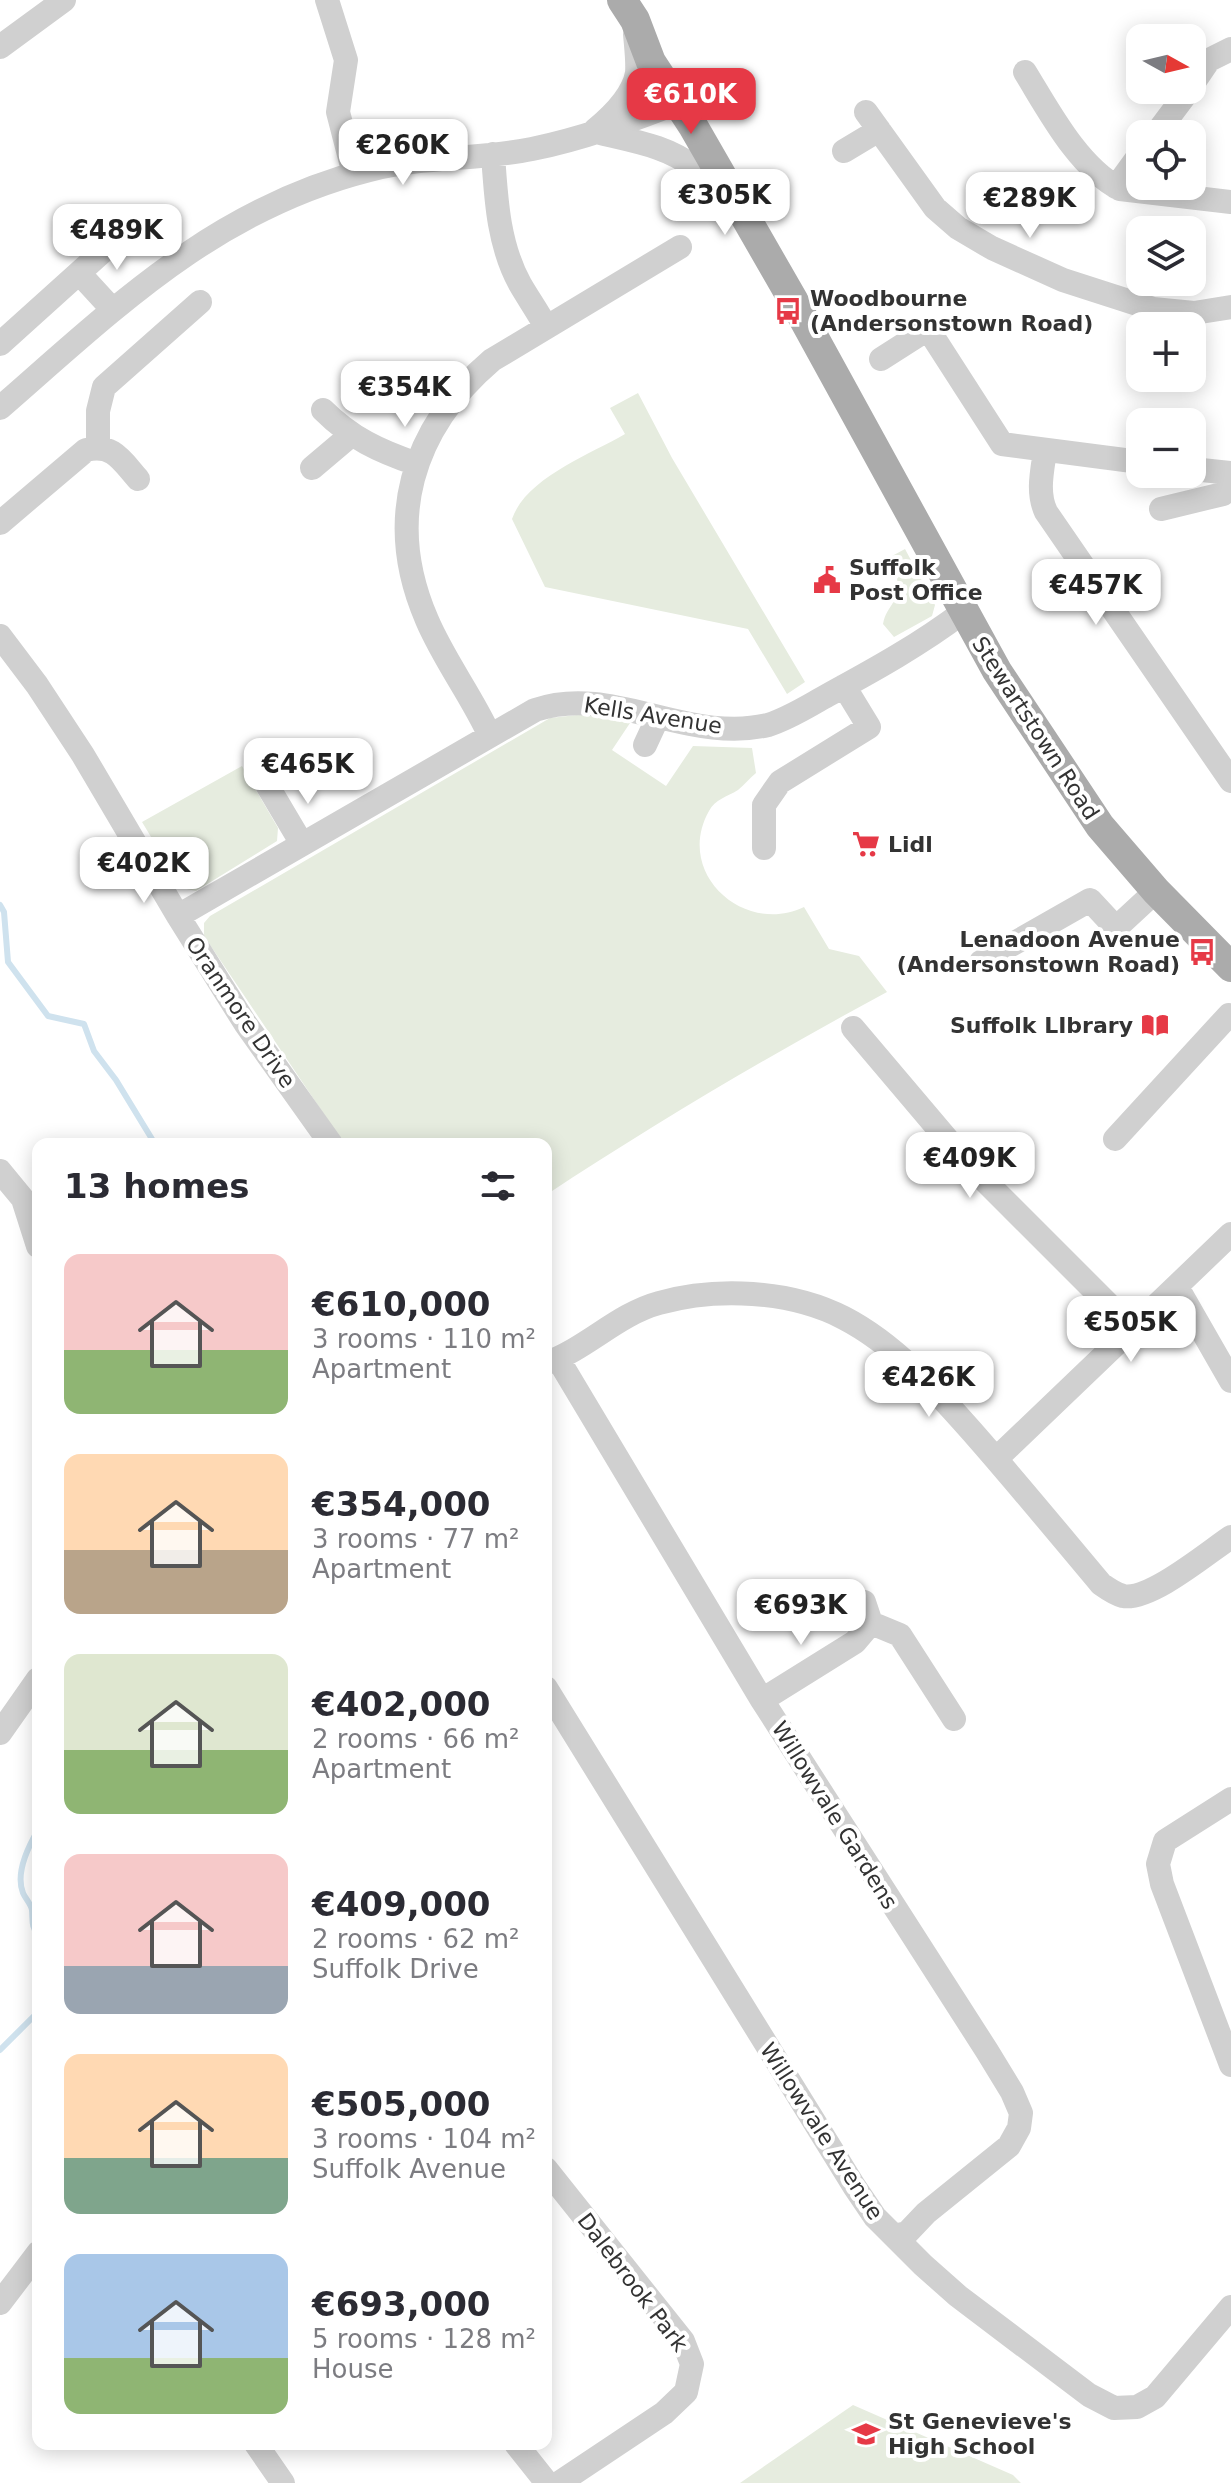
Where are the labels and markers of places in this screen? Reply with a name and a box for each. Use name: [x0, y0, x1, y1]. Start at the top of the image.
pin: €610K: [635, 68, 747, 136]
pin: €260K: [347, 119, 459, 187]
pin: €305K: [669, 169, 781, 237]
pin: €289K: [974, 172, 1086, 240]
pin: €489K: [61, 204, 173, 272]
place label: Woodbourne (Andersonstown Road): [810, 286, 1093, 336]
bus stop icon: Woodbourne (Andersonstown Road): [773, 296, 803, 326]
pin: €354K: [349, 361, 461, 429]
place label: Suffolk Post Office: [849, 555, 983, 605]
pin: €457K: [1040, 559, 1152, 627]
public building icon: Suffolk Post Office: [812, 565, 842, 595]
pin: €465K: [252, 738, 364, 806]
supermarket icon: Lidl: [851, 829, 881, 859]
place label: Lidl: [888, 832, 933, 857]
pin: €402K: [88, 837, 200, 905]
place label: Lenadoon Avenue (Andersonstown Road): [897, 927, 1180, 977]
bus stop icon: Lenadoon Avenue (Andersonstown Road): [1187, 937, 1217, 967]
library icon: Suffolk LIbrary: [1140, 1010, 1170, 1040]
place label: Suffolk LIbrary: [950, 1013, 1133, 1038]
pin: €409K: [914, 1132, 1026, 1200]
pin: €505K: [1075, 1296, 1187, 1364]
pin: €426K: [873, 1351, 985, 1419]
pin: €693K: [745, 1579, 857, 1647]
place label: St Genevieve's High School: [888, 2409, 1071, 2459]
school or university icon: St Genevieve's High School: [851, 2419, 881, 2449]

